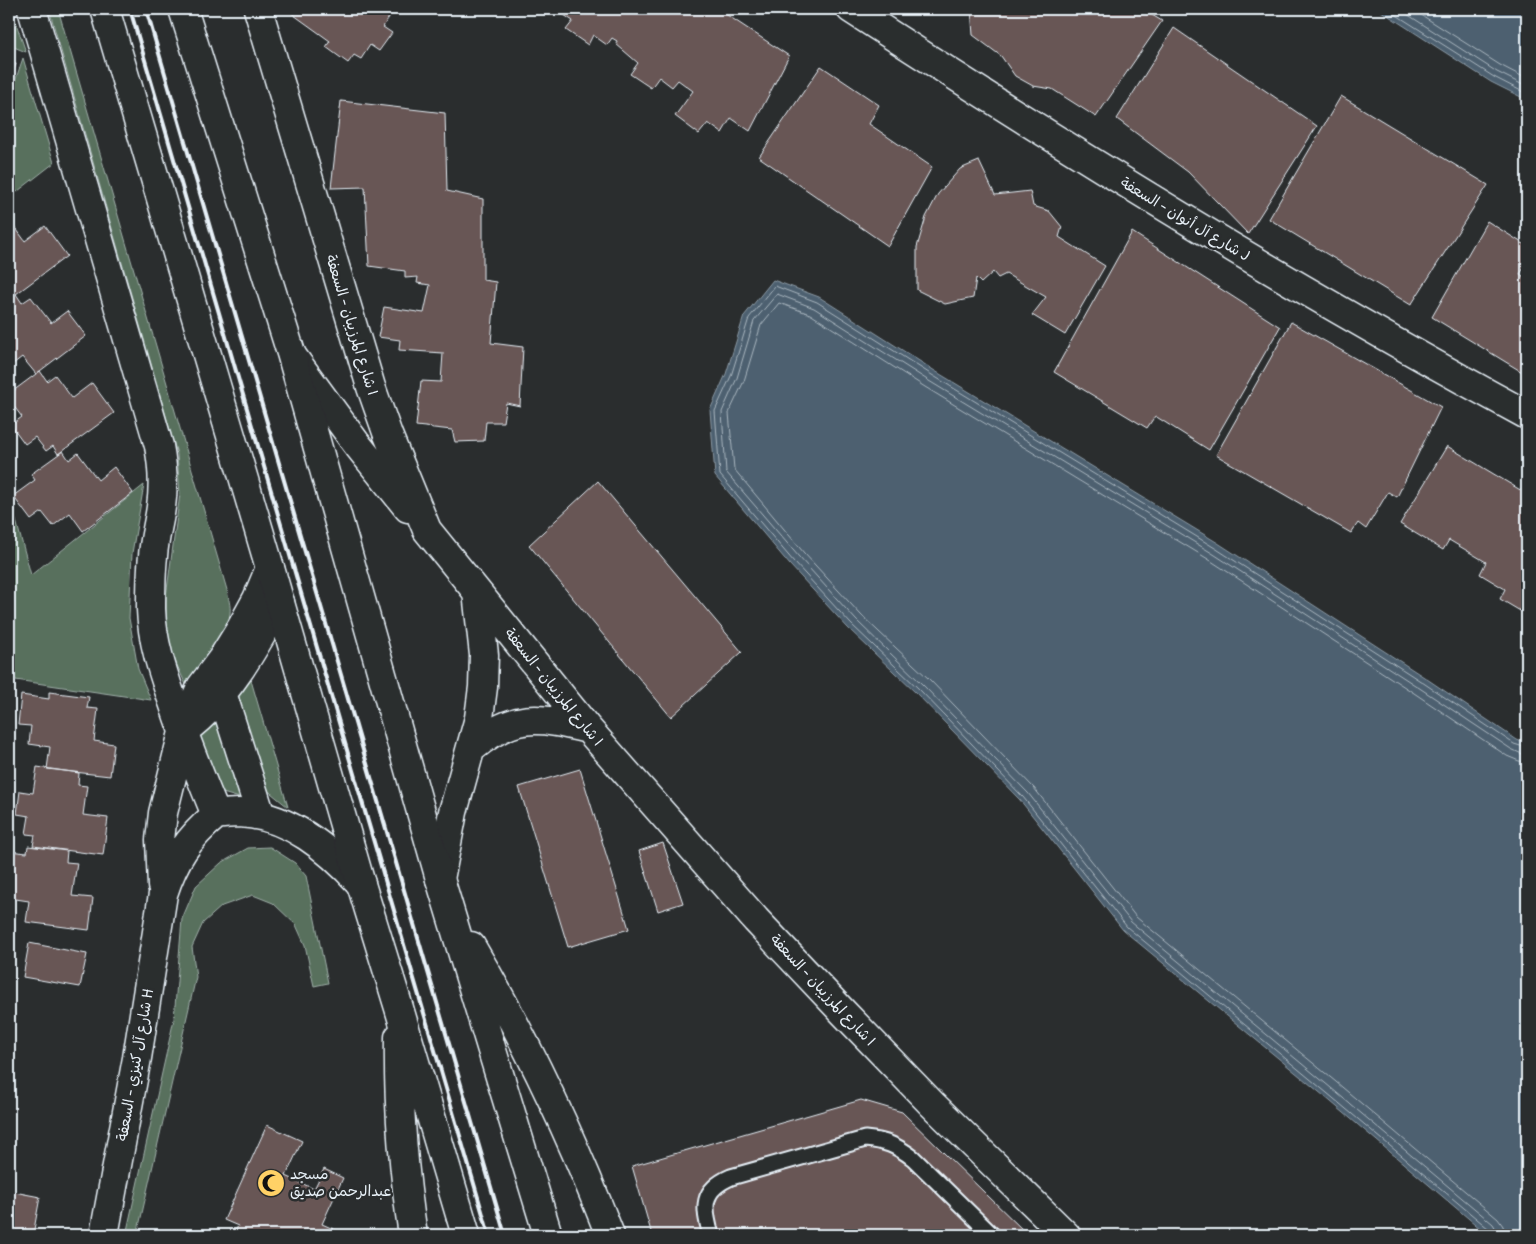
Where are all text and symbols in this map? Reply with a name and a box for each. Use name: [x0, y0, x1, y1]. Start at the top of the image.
street label: شارع آل أنوان - السعفة J: [1117, 173, 1253, 266]
street label: شارع المرزيبان - السعفة I: [321, 252, 382, 398]
street label: شارع المرزيبان - السعفة I: [500, 625, 607, 750]
street label: شارع المرزيبان - السعفة I: [766, 930, 879, 1050]
street label: شارع آل كنيزي - السعفة H: [113, 988, 159, 1143]
place label: مسجد عبدالرحمن صديق: [290, 1165, 391, 1201]
mosque icon: مسجد عبدالرحمن صديق: [256, 1168, 286, 1198]

